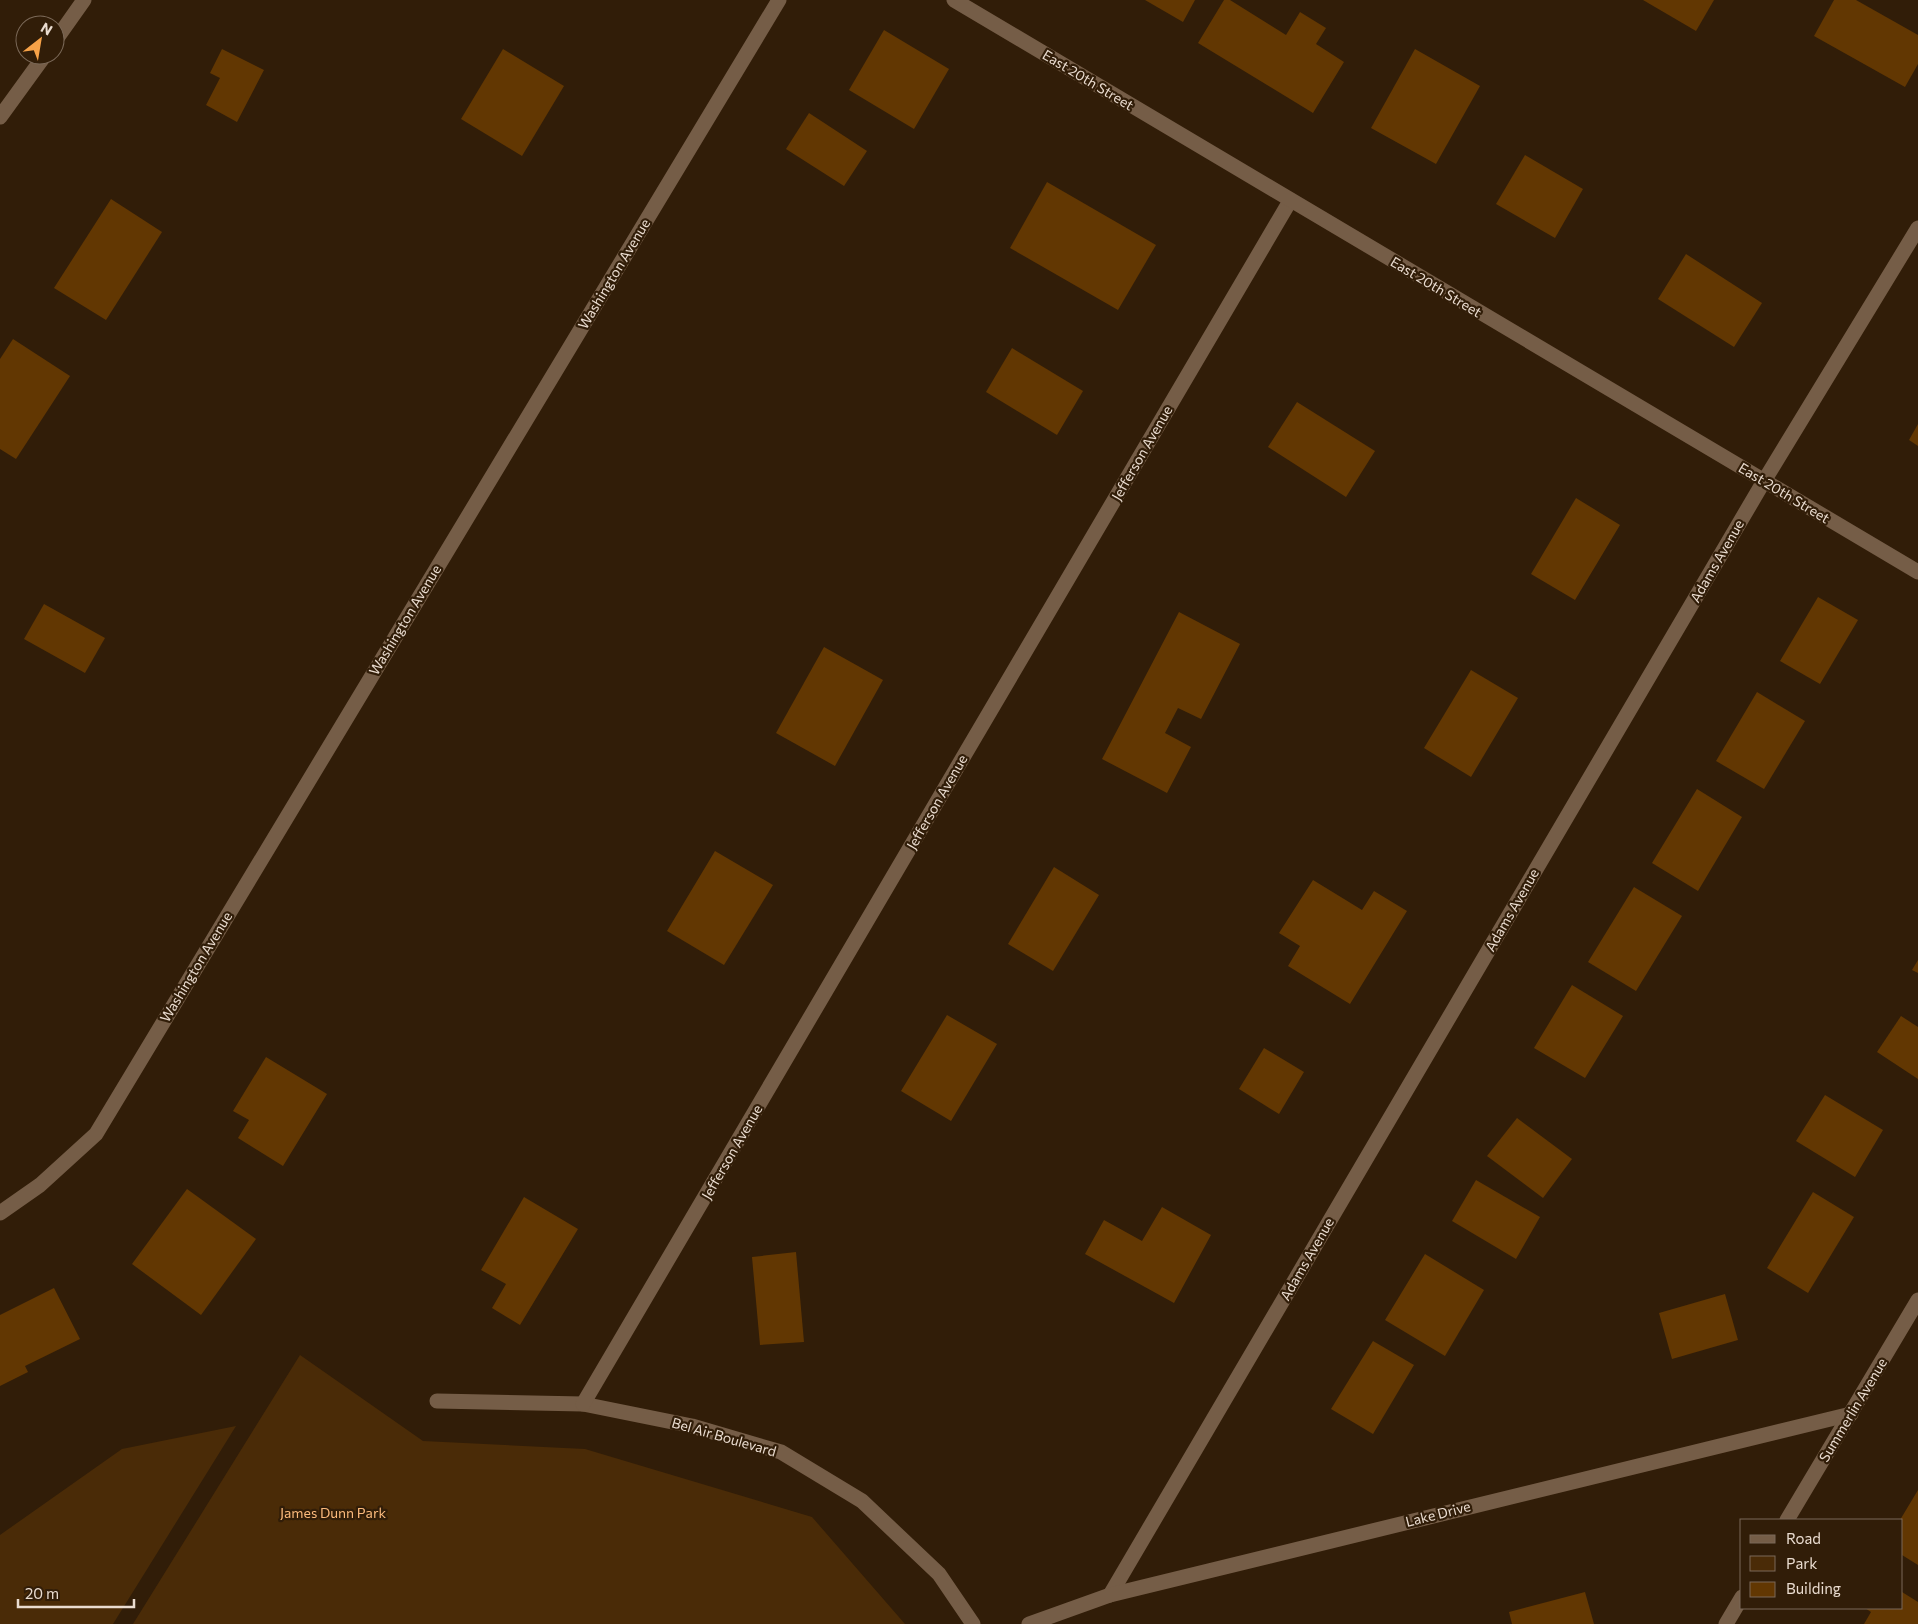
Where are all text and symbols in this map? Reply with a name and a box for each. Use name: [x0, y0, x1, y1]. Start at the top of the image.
north arrow: [15, 15, 65, 65]
text: N: [38, 18, 56, 38]
street label: East 20th Street: [1040, 46, 1137, 114]
street label: Washington Avenue: [574, 215, 653, 332]
street label: East 20th Street: [1388, 253, 1485, 321]
street label: Jefferson Avenue: [1108, 402, 1176, 503]
street label: East 20th Street: [1736, 459, 1833, 527]
street label: Adams Avenue: [1686, 516, 1747, 605]
street label: Washington Avenue: [365, 561, 444, 678]
street label: Jefferson Avenue: [903, 751, 971, 852]
street label: Adams Avenue: [1481, 865, 1542, 954]
street label: Washington Avenue: [156, 908, 235, 1025]
street label: Jefferson Avenue: [698, 1101, 766, 1202]
street label: Adams Avenue: [1276, 1214, 1337, 1303]
street label: Summerlin Avenue: [1815, 1355, 1890, 1465]
street label: Bel Air Boulevard: [670, 1413, 778, 1460]
street label: Lake Drive: [1404, 1497, 1472, 1530]
park label: James Dunn Park: [280, 1504, 387, 1521]
legend: [1740, 1519, 1903, 1609]
text: Road: [1786, 1529, 1821, 1547]
text: Park: [1786, 1554, 1817, 1572]
scale bar: [18, 1576, 134, 1608]
text: Building: [1786, 1579, 1841, 1597]
text: 20 m: [25, 1584, 59, 1602]

